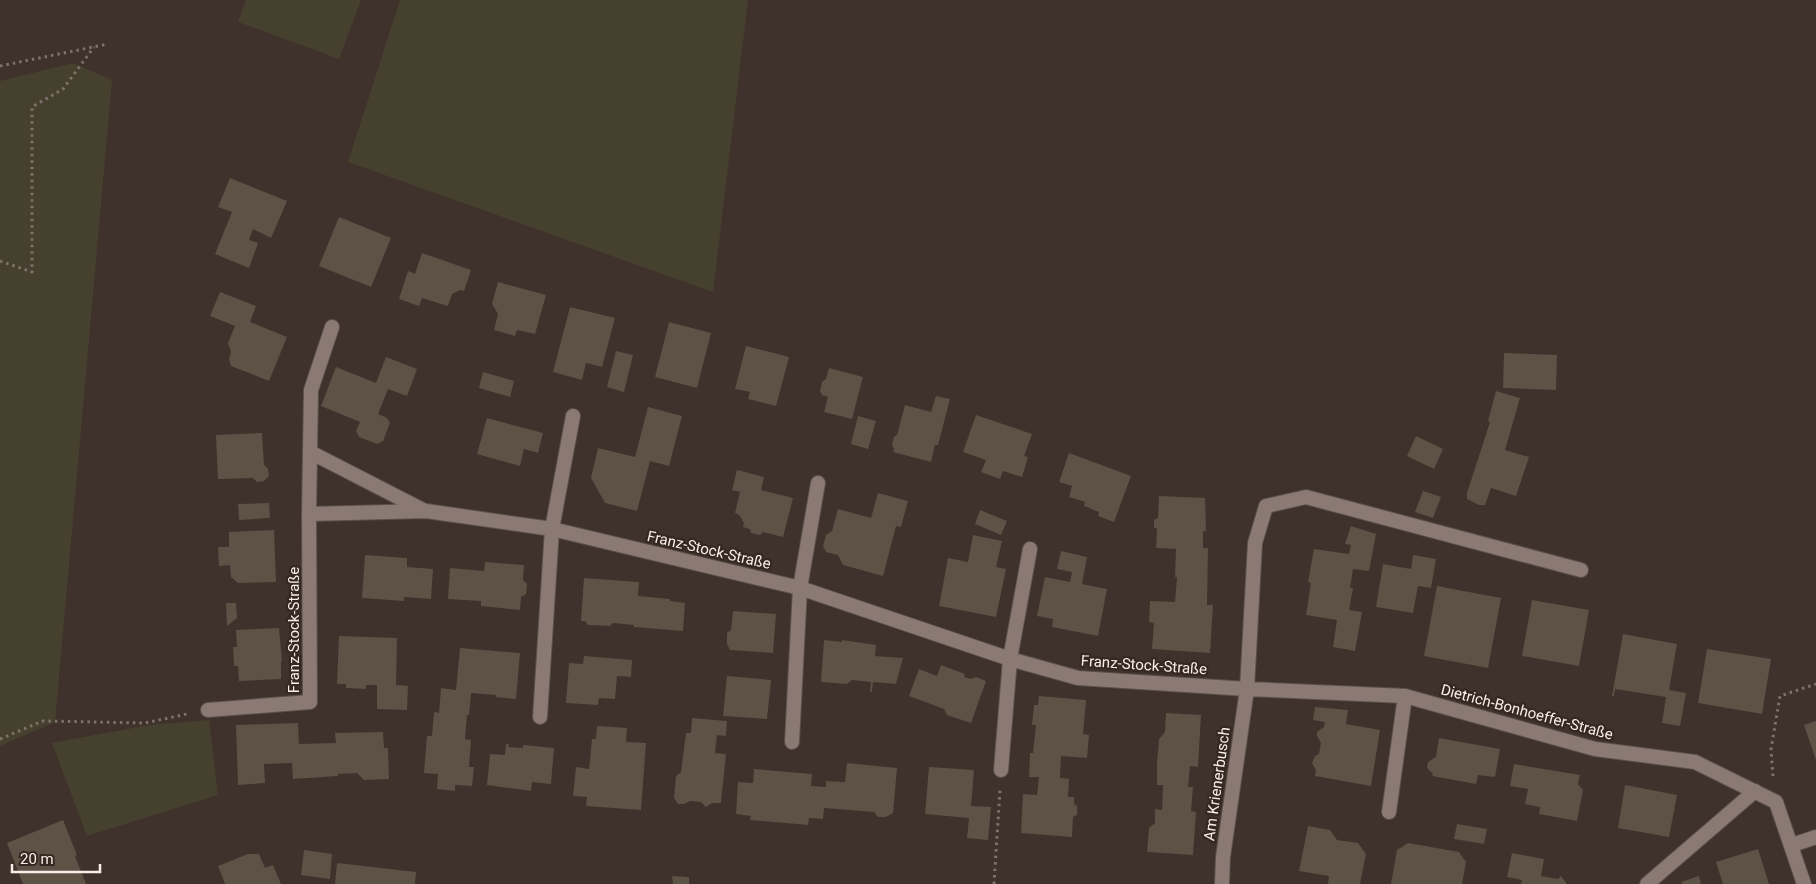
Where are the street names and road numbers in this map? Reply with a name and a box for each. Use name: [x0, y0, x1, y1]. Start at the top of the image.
street label: Franz-Stock-Straße: [645, 527, 773, 573]
street label: Franz-Stock-Straße: [285, 567, 303, 693]
street label: Franz-Stock-Straße: [1080, 652, 1208, 678]
street label: Dietrich-Bonhoeffer-Straße: [1439, 680, 1615, 744]
street label: Am Krienerbusch: [1200, 726, 1234, 842]

